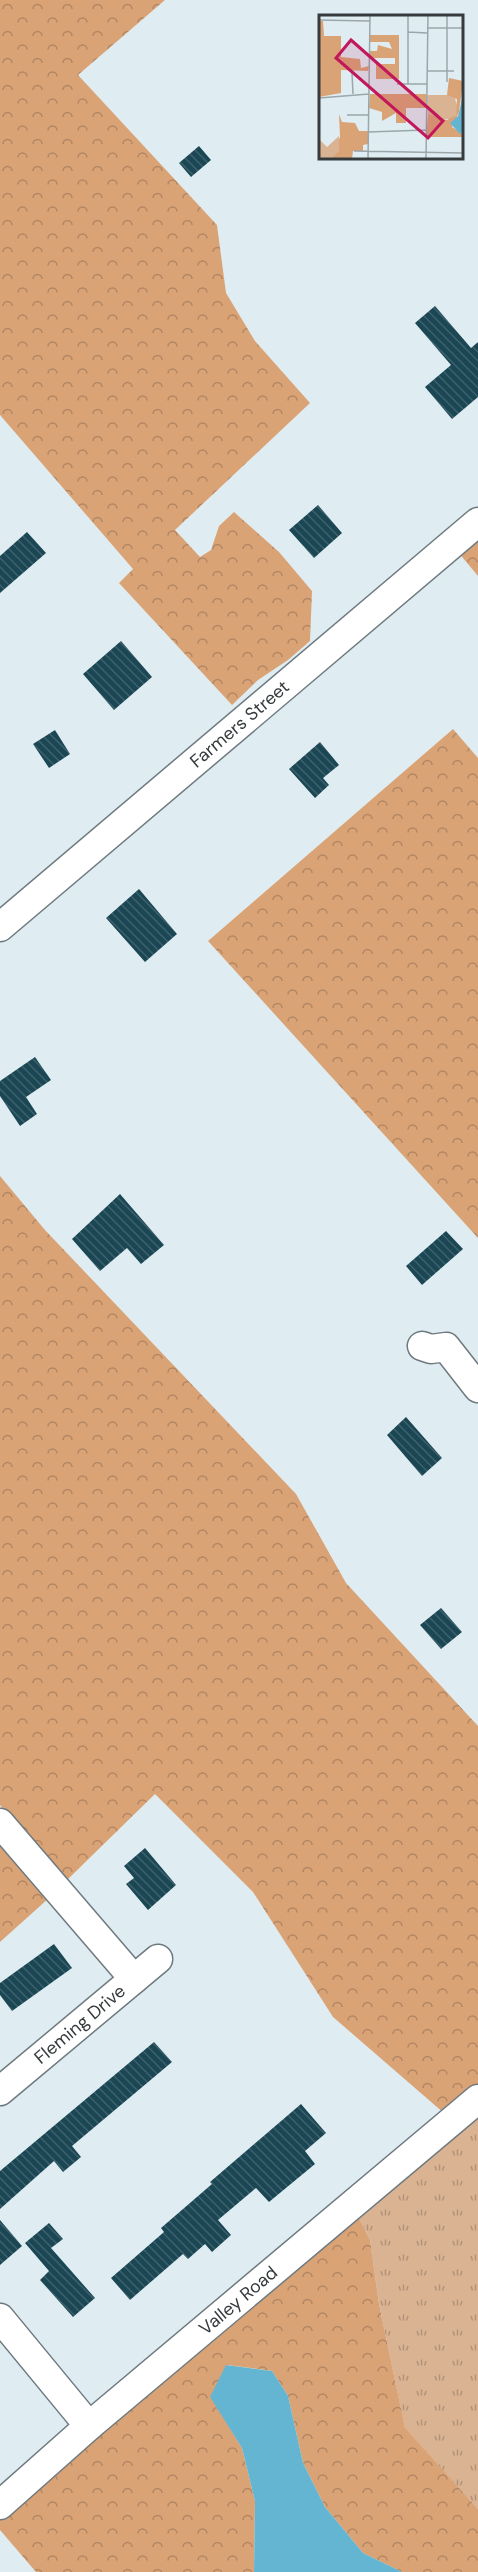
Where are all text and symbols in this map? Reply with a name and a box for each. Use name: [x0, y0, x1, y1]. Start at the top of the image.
inset map: [319, 15, 463, 159]
street label: Farmers Street: [185, 675, 294, 773]
street label: Fleming Drive: [29, 1979, 131, 2069]
street label: Valley Road: [194, 2261, 283, 2340]

